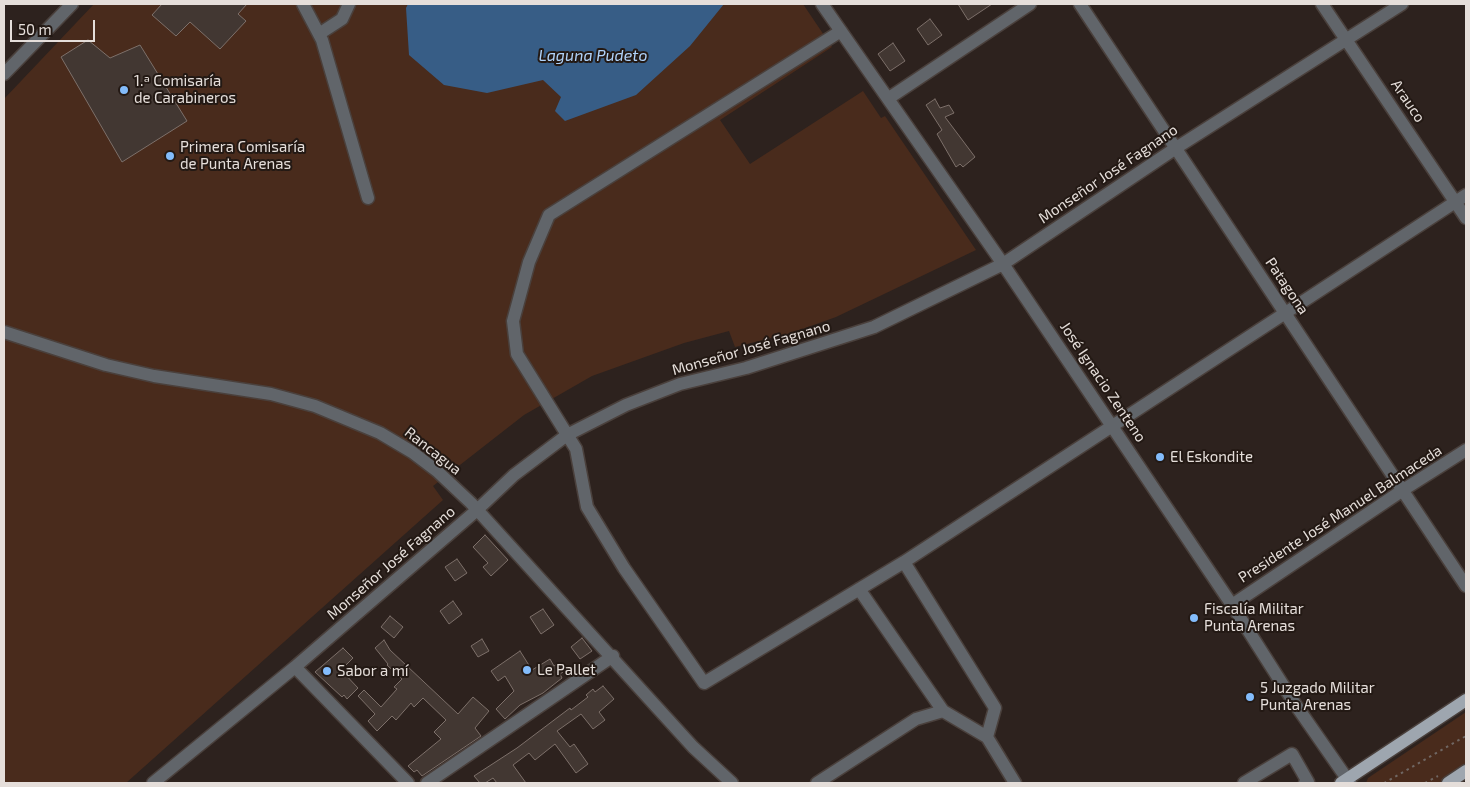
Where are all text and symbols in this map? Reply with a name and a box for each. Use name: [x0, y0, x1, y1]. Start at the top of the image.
scale bar: [12, 10, 98, 42]
text: 50 m: [18, 20, 52, 38]
water label: Laguna Pudeto: [539, 46, 647, 66]
place label: 1.ª Comisaría de Carabineros: [134, 72, 236, 107]
street label: Arauco: [1387, 76, 1429, 126]
marker: 1.ª Comisaría de Carabineros: [118, 84, 130, 96]
street label: Monseñor José Fagnano: [1035, 121, 1181, 227]
place label: Primera Comisaría de Punta Arenas: [180, 138, 305, 173]
marker: Primera Comisaría de Punta Arenas: [164, 150, 176, 162]
street label: Patagona: [1261, 254, 1313, 318]
street label: Monseñor José Fagnano: [670, 317, 832, 379]
street label: José Ignacio Zenteno: [1056, 318, 1150, 446]
street label: Rancagua: [401, 423, 465, 479]
street label: Presidente José Manuel Balmaceda: [1235, 441, 1445, 587]
place label: El Eskondite: [1170, 448, 1253, 466]
marker: El Eskondite: [1154, 451, 1166, 463]
street label: Monseñor José Fagnano: [323, 502, 459, 624]
place label: Fiscalía Militar Punta Arenas: [1204, 600, 1304, 635]
marker: Fiscalía Militar Punta Arenas: [1188, 612, 1200, 624]
place label: Le Pallet: [537, 661, 596, 679]
place label: Sabor a mí: [337, 662, 409, 680]
marker: Le Pallet: [521, 664, 533, 676]
marker: Sabor a mí: [321, 665, 333, 677]
place label: 5 Juzgado Militar Punta Arenas: [1260, 679, 1375, 714]
marker: 5 Juzgado Militar Punta Arenas: [1244, 691, 1256, 703]

